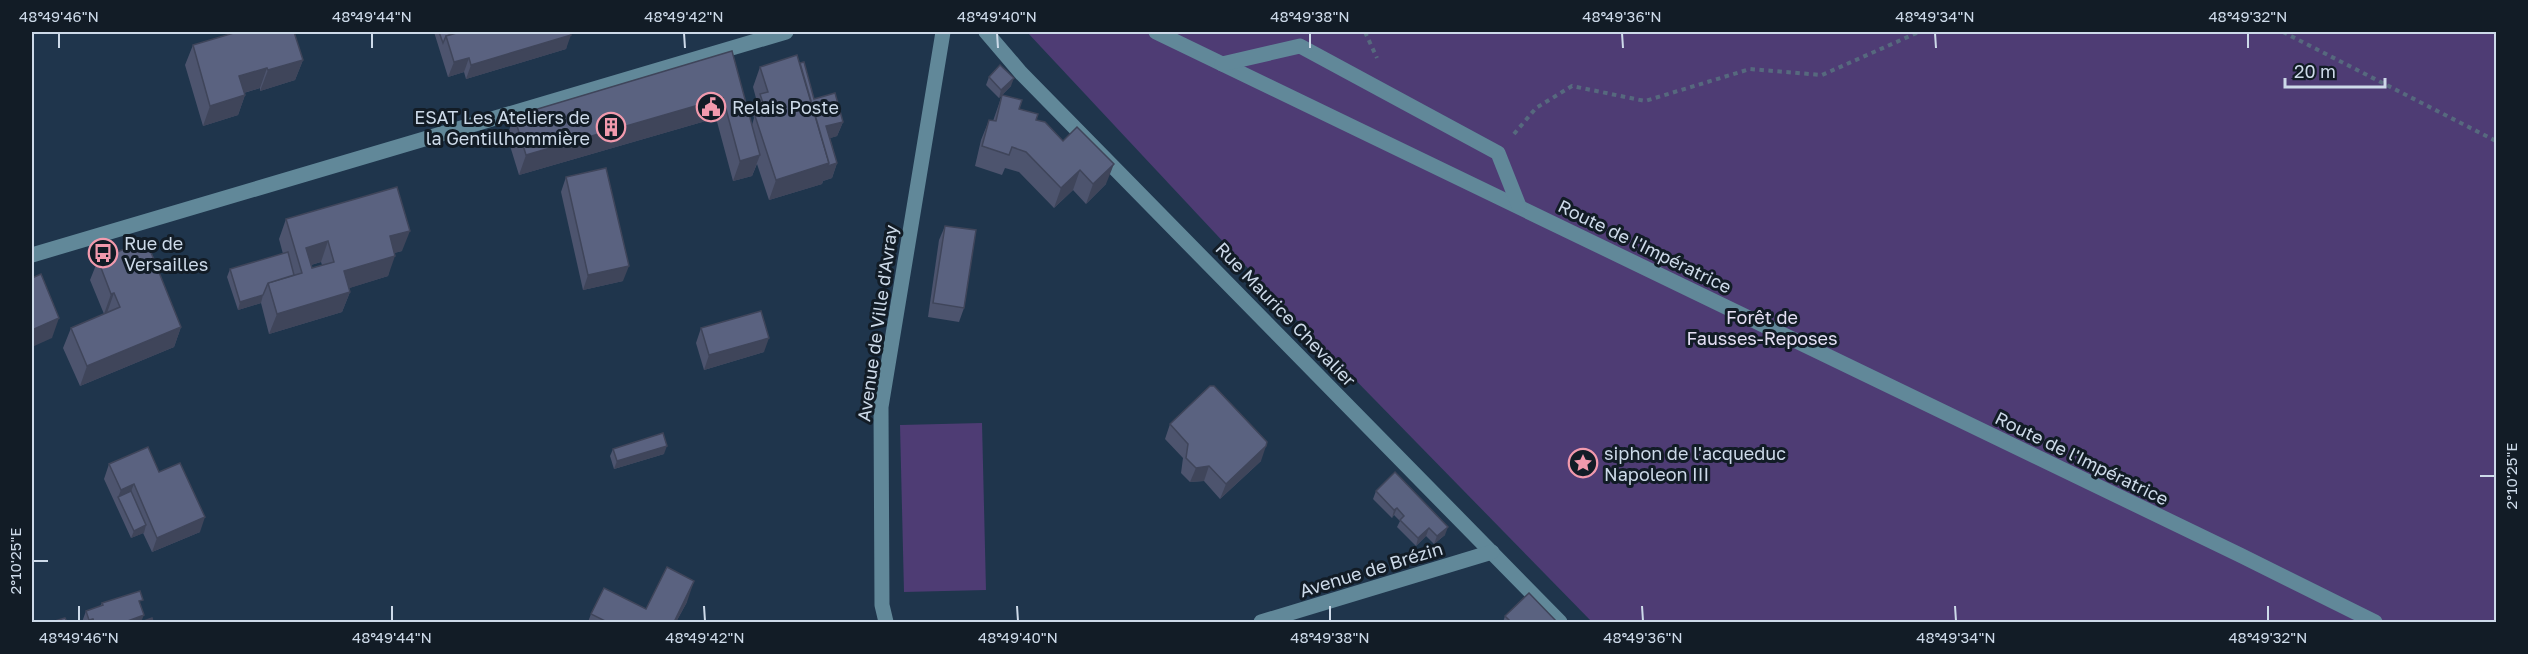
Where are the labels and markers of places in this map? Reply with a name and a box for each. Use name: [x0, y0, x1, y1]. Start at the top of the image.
public building icon: Relais Poste: [695, 91, 727, 123]
place label: Relais Poste: [732, 96, 839, 118]
place label: ESAT Les Ateliers de la Gentillhommière: [414, 106, 590, 149]
building icon: ESAT Les Ateliers de la Gentillhommière: [595, 111, 627, 143]
place label: Rue de Versailles: [124, 232, 208, 275]
bus stop icon: Rue de Versailles: [87, 237, 119, 269]
place label: siphon de l'acqueduc Napoleon III: [1604, 442, 1786, 485]
place icon: siphon de l'acqueduc Napoleon III: [1567, 447, 1599, 479]

